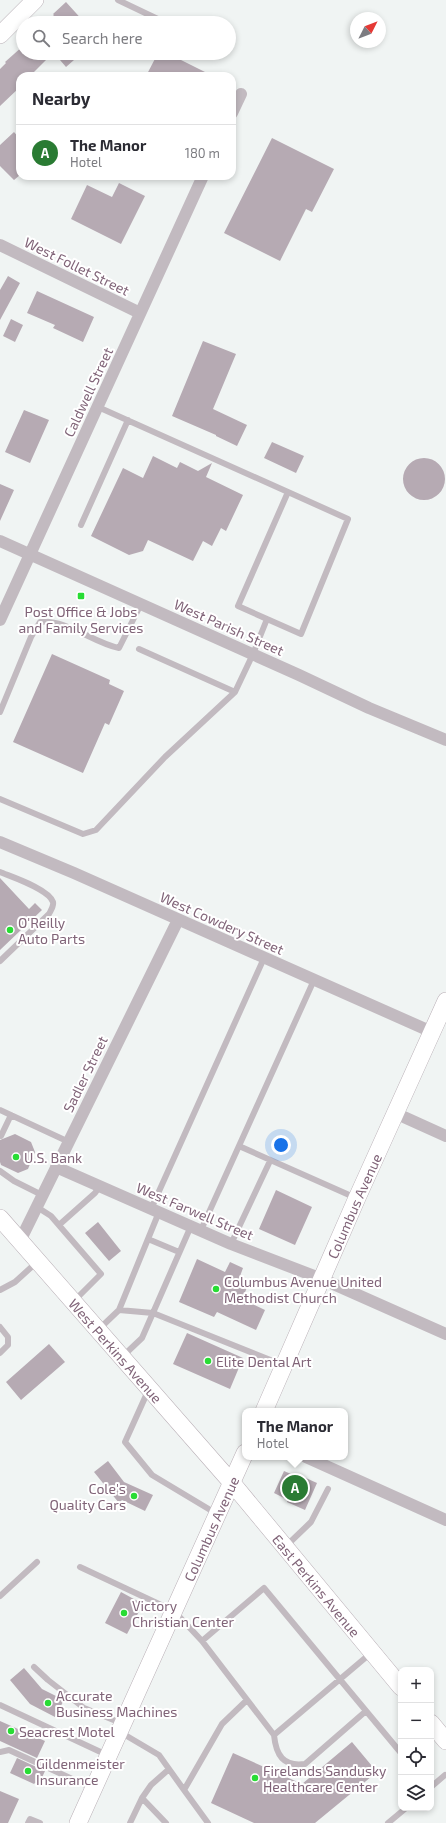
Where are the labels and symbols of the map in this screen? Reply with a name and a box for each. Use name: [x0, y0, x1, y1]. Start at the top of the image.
north arrow: [350, 12, 386, 48]
street label: West Follet Street: [22, 233, 132, 299]
street label: Caldwell Street: [60, 345, 116, 439]
marker: Post Office & Jobs and Family Services: [76, 591, 86, 601]
street label: West Parish Street: [171, 595, 287, 659]
place label: Post Office & Jobs and Family Services: [19, 603, 143, 636]
street label: West Cowdery Street: [157, 888, 287, 958]
place label: O'Reilly Auto Parts: [18, 914, 85, 947]
marker: O'Reilly Auto Parts: [5, 925, 15, 935]
street label: Sadler Street: [59, 1033, 111, 1115]
your location: [271, 1135, 291, 1155]
place label: U.S. Bank: [24, 1149, 82, 1166]
street label: Columbus Avenue: [323, 1151, 385, 1261]
marker: U.S. Bank: [11, 1152, 21, 1162]
street label: West Farwell Street: [134, 1179, 256, 1243]
place label: Columbus Avenue United Methodist Church: [224, 1273, 382, 1306]
marker: Columbus Avenue United Methodist Church: [211, 1284, 221, 1294]
street label: West Perkins Avenue: [66, 1295, 166, 1406]
place label: Elite Dental Art: [216, 1353, 312, 1370]
marker: Elite Dental Art: [203, 1356, 213, 1366]
pin: A: [282, 1473, 308, 1503]
street label: Columbus Avenue: [180, 1474, 242, 1584]
place label: Cole's Quality Cars: [49, 1480, 126, 1513]
marker: Cole's Quality Cars: [129, 1491, 139, 1501]
street label: East Perkins Avenue: [269, 1531, 364, 1640]
place label: Victory Christian Center: [132, 1597, 235, 1630]
marker: Victory Christian Center: [119, 1608, 129, 1618]
place label: Accurate Business Machines: [56, 1687, 177, 1720]
marker: Accurate Business Machines: [43, 1698, 53, 1708]
place label: Seacrest Motel: [19, 1723, 115, 1740]
marker: Seacrest Motel: [6, 1726, 16, 1736]
place label: Gildenmeister Insurance: [36, 1755, 125, 1788]
place label: Firelands Sandusky Healthcare Center: [263, 1762, 387, 1795]
marker: Gildenmeister Insurance: [23, 1766, 33, 1776]
marker: Firelands Sandusky Healthcare Center: [250, 1773, 260, 1783]

